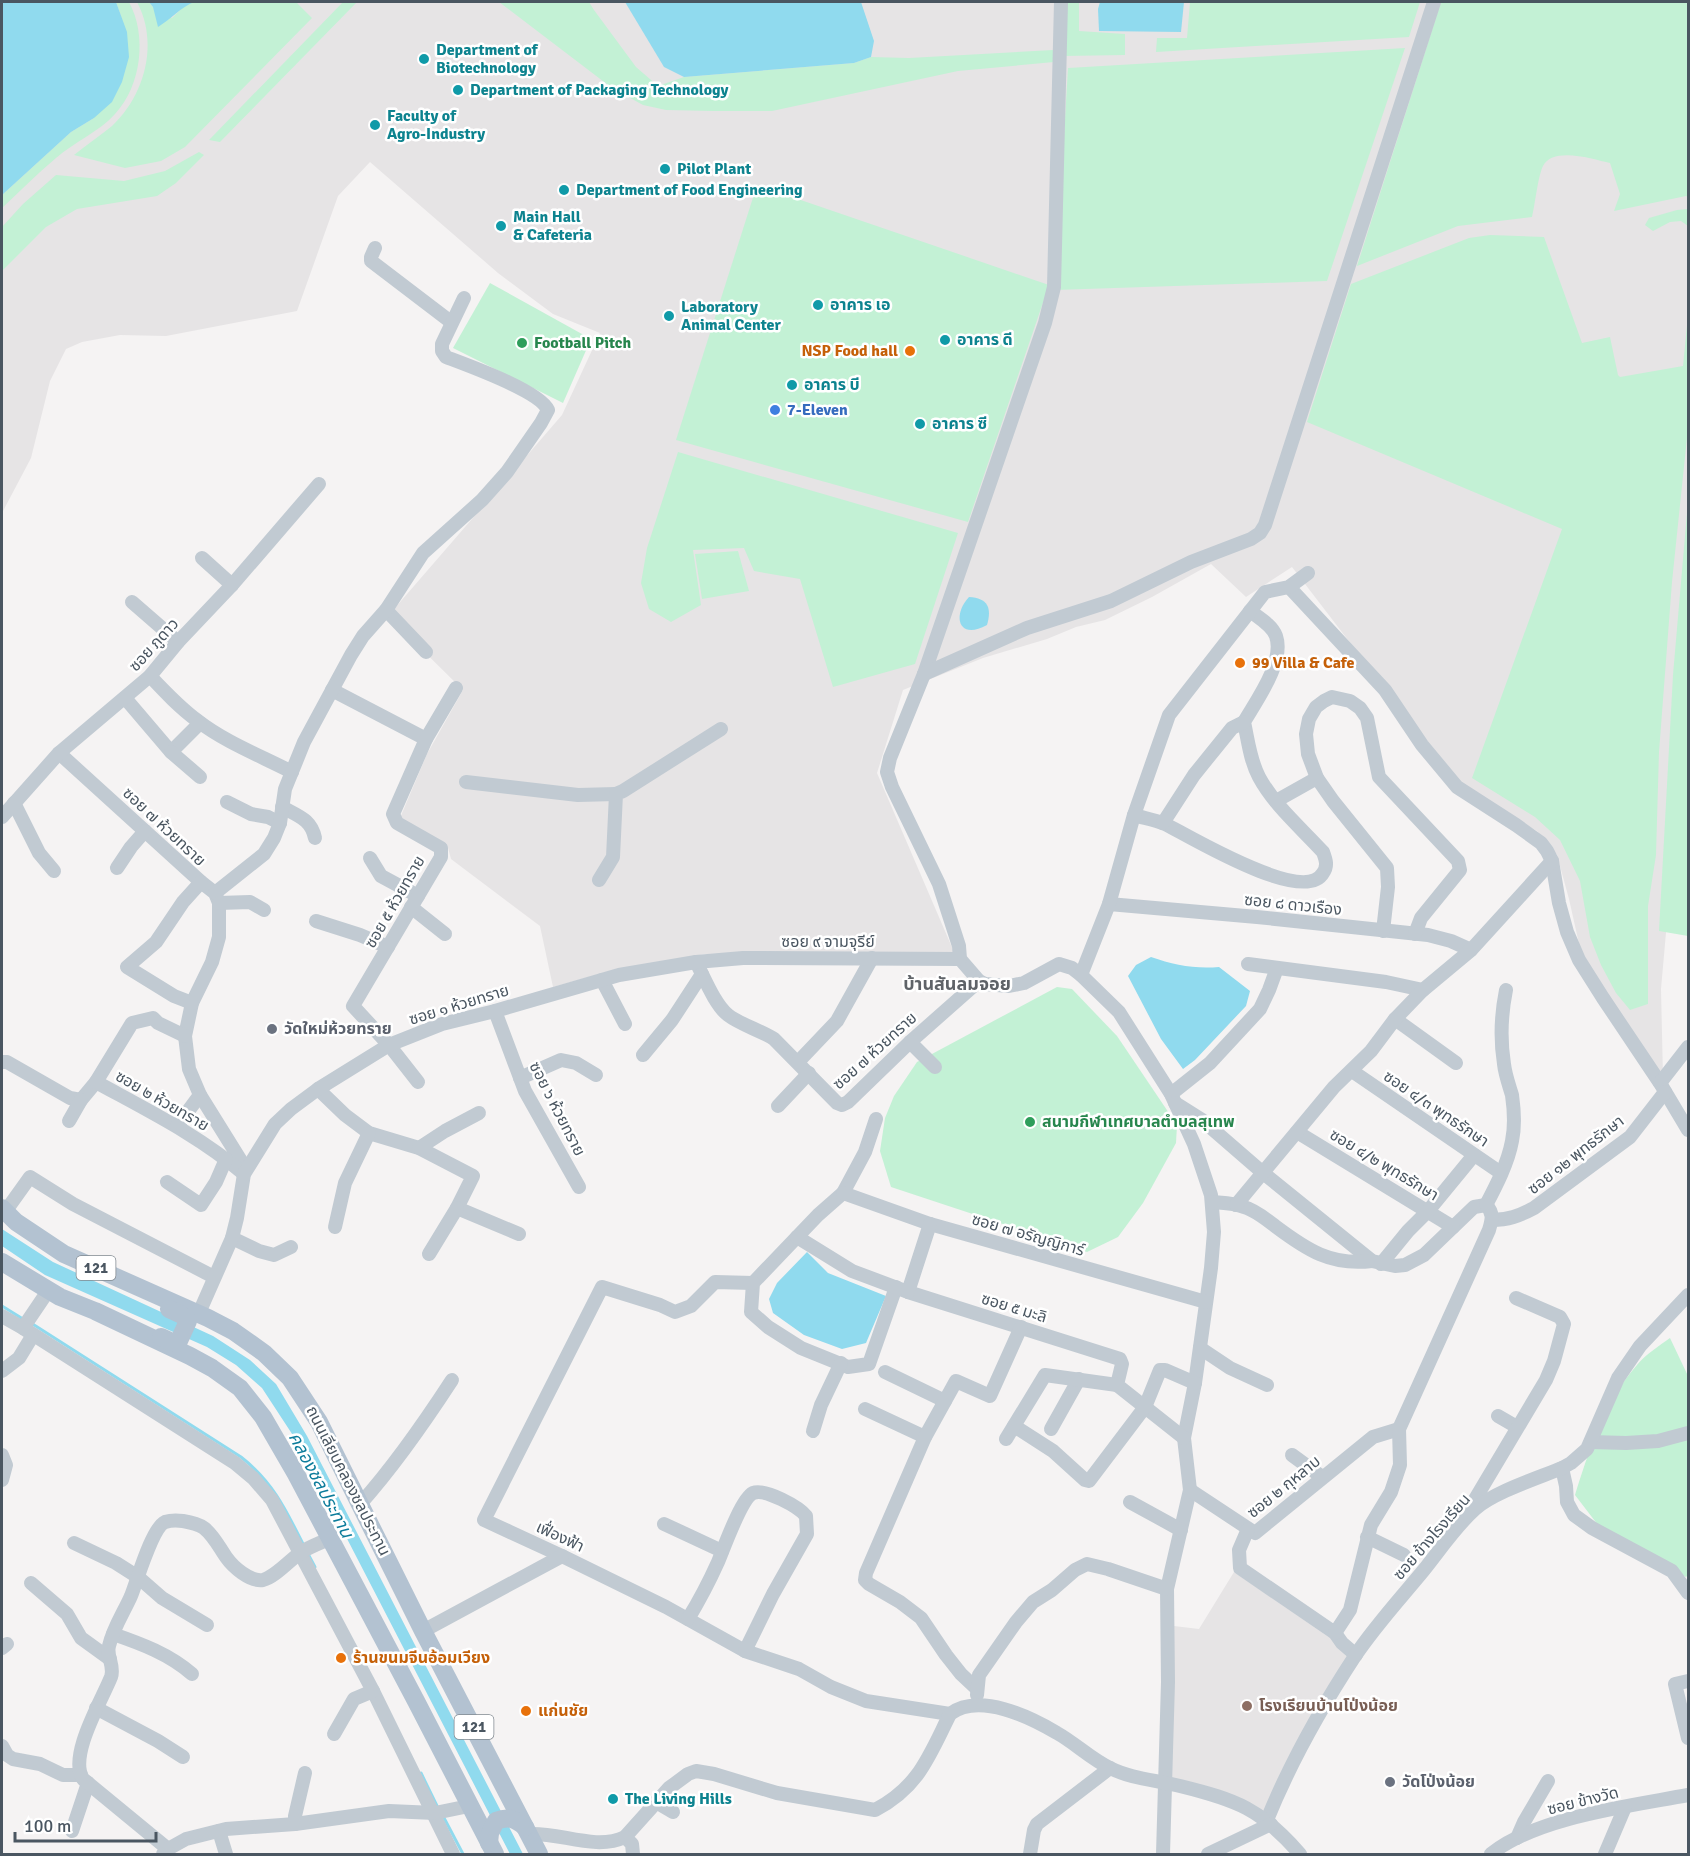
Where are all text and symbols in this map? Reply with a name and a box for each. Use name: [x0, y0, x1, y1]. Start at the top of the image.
place label: Department of Biotechnology: [436, 40, 539, 78]
marker: Department of Biotechnology: [417, 52, 431, 66]
place label: Department of Packaging Technology: [470, 80, 729, 100]
marker: Department of Packaging Technology: [451, 83, 465, 97]
place label: Faculty of Agro-Industry: [387, 106, 485, 144]
marker: Faculty of Agro-Industry: [368, 118, 382, 132]
place label: Pilot Plant: [677, 159, 751, 179]
marker: Pilot Plant: [658, 162, 672, 176]
place label: Department of Food Engineering: [576, 180, 803, 200]
marker: Department of Food Engineering: [557, 183, 571, 197]
place label: Main Hall & Cafeteria: [513, 207, 592, 245]
marker: Main Hall & Cafeteria: [494, 219, 508, 233]
place label: อาคาร เอ: [830, 295, 890, 315]
place label: Laboratory Animal Center: [681, 297, 782, 335]
marker: อาคาร เอ: [811, 298, 825, 312]
marker: Laboratory Animal Center: [662, 309, 676, 323]
place label: อาคาร ดี: [957, 330, 1013, 350]
place label: Football Pitch: [534, 333, 631, 353]
marker: อาคาร ดี: [938, 333, 952, 347]
marker: Football Pitch: [515, 336, 529, 350]
place label: NSP Food hall: [801, 341, 898, 361]
marker: NSP Food hall: [903, 344, 917, 358]
place label: อาคาร บี: [804, 375, 860, 395]
marker: อาคาร บี: [785, 378, 799, 392]
place label: 7-Eleven: [787, 400, 848, 420]
marker: 7-Eleven: [768, 403, 782, 417]
place label: อาคาร ซี: [932, 414, 987, 434]
marker: อาคาร ซี: [913, 417, 927, 431]
street label: ซอย ภูดาว: [125, 614, 183, 676]
place label: 99 Villa & Cafe: [1252, 653, 1355, 673]
marker: 99 Villa & Cafe: [1233, 656, 1247, 670]
street label: ซอย ๗ ห้วยทราย: [118, 783, 210, 871]
street label: ซอย ๕ ห้วยทราย: [360, 852, 430, 952]
street label: ซอย ๘ ดาวเรือง: [1243, 890, 1343, 920]
street label: ซอย ๙ จามจุรีย์: [781, 932, 875, 952]
district label: บ้านสันลมจอย: [903, 973, 1011, 995]
street label: ซอย ๑ ห้วยทราย: [407, 980, 511, 1030]
street label: ซอย ๗ ห้วยทราย: [829, 1008, 921, 1094]
place label: วัดใหม่ห้วยทราย: [284, 1019, 392, 1039]
marker: วัดใหม่ห้วยทราย: [265, 1022, 279, 1036]
street label: ซอย ๖ ห้วยทราย: [525, 1058, 589, 1160]
street label: ซอย ๒ ห้วยทราย: [112, 1066, 212, 1136]
street label: ซอย ๔/๓ พุทธรักษา: [1380, 1066, 1492, 1152]
street label: ซอย ๑๒ พุทธรักษา: [1524, 1111, 1628, 1199]
place label: สนามกีฬาเทศบาลตำบลสุเทพ: [1042, 1112, 1235, 1132]
marker: สนามกีฬาเทศบาลตำบลสุเทพ: [1023, 1115, 1037, 1129]
street label: ซอย ๔/๒ พุทธรักษา: [1326, 1125, 1442, 1205]
street label: ซอย ๗ อรัญญิการ์: [969, 1209, 1087, 1261]
road number: 121: [76, 1256, 116, 1280]
street label: ซอย ๕ มะลิ: [979, 1289, 1049, 1327]
street label: ถนนเลียบคลองชลประทาน: [302, 1403, 394, 1559]
water label: คลองชลประทาน: [284, 1428, 358, 1542]
street label: ซอย ๒ กุหลาบ: [1243, 1451, 1325, 1523]
street label: ซอย ข้างโรงเรียน: [1389, 1490, 1475, 1584]
street label: เฟื่องฟ้า: [533, 1515, 588, 1557]
place label: ร้านขนมจีนอ้อมเวียง: [353, 1648, 490, 1668]
marker: ร้านขนมจีนอ้อมเวียง: [334, 1651, 348, 1665]
place label: โรงเรียนบ้านโป่งน้อย: [1259, 1696, 1398, 1716]
marker: โรงเรียนบ้านโป่งน้อย: [1240, 1699, 1254, 1713]
place label: แก่นชัย: [538, 1701, 588, 1721]
marker: แก่นชัย: [519, 1704, 533, 1718]
road number: 121: [454, 1715, 494, 1739]
place label: วัดโป่งน้อย: [1402, 1772, 1475, 1792]
marker: วัดโป่งน้อย: [1383, 1775, 1397, 1789]
street label: ซอย ข้างวัด: [1545, 1783, 1621, 1819]
place label: The Living Hills: [625, 1789, 732, 1809]
marker: The Living Hills: [606, 1792, 620, 1806]
scale bar: [15, 1805, 156, 1843]
text: 100 m: [24, 1815, 71, 1837]

